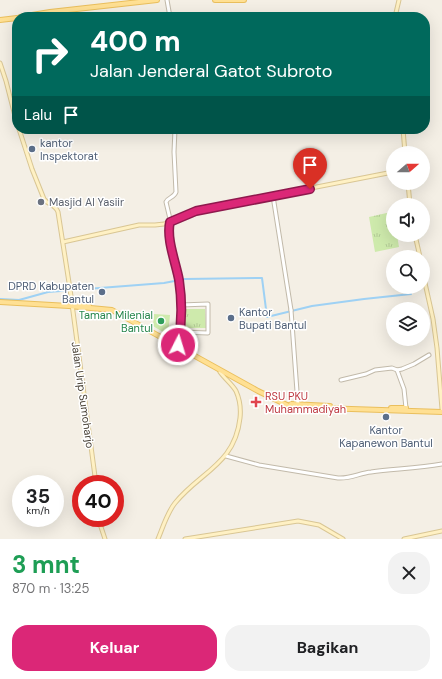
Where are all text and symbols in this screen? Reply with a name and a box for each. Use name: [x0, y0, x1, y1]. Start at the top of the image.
text: 400 m: [90, 23, 181, 60]
icon: right: [24, 28, 76, 80]
text: Jalan Jenderal Gatot Subroto: [90, 59, 332, 83]
icon: arrive: [60, 104, 82, 126]
text: Lalu: [24, 105, 52, 125]
place label: kantor Inspektorat: [40, 136, 98, 163]
marker: kantor Inspektorat: [27, 144, 37, 154]
north arrow: [386, 146, 430, 190]
map controls: [386, 146, 430, 346]
pin: [293, 148, 327, 189]
icon: arrive: [299, 154, 321, 176]
place label: Masjid Al Yasiir: [49, 195, 124, 209]
marker: Masjid Al Yasiir: [36, 197, 46, 207]
button: sound: [386, 198, 430, 242]
button: search: [386, 250, 430, 294]
place label: DPRD Kabupaten Bantul: [8, 279, 94, 306]
marker: DPRD Kabupaten Bantul: [97, 287, 107, 297]
button: layers: [386, 302, 430, 346]
place label: Kantor Bupati Bantul: [239, 305, 307, 332]
place label: Taman Milenial Bantul: [79, 308, 153, 335]
marker: Kantor Bupati Bantul: [226, 313, 236, 323]
marker: Taman Milenial Bantul: [156, 316, 166, 326]
position arrow: [157, 324, 199, 366]
street label: Jalan Urip Sumoharjo: [69, 341, 97, 449]
place label: RSU PKU Muhammadiyah: [265, 389, 346, 416]
marker: RSU PKU Muhammadiyah: [250, 396, 262, 408]
marker: Kantor Kapanewon Bantul: [381, 412, 391, 422]
place label: Kantor Kapanewon Bantul: [339, 423, 433, 450]
speed limit sign: 40: [72, 475, 124, 527]
text: 35: [26, 483, 50, 509]
text: km/h: [26, 504, 50, 517]
text: 3 mnt: [12, 549, 80, 580]
button: close: [388, 552, 430, 594]
text: 870 m · 13:25: [12, 580, 90, 597]
button: Keluar: [12, 625, 217, 671]
button: Bagikan: [225, 625, 430, 671]

